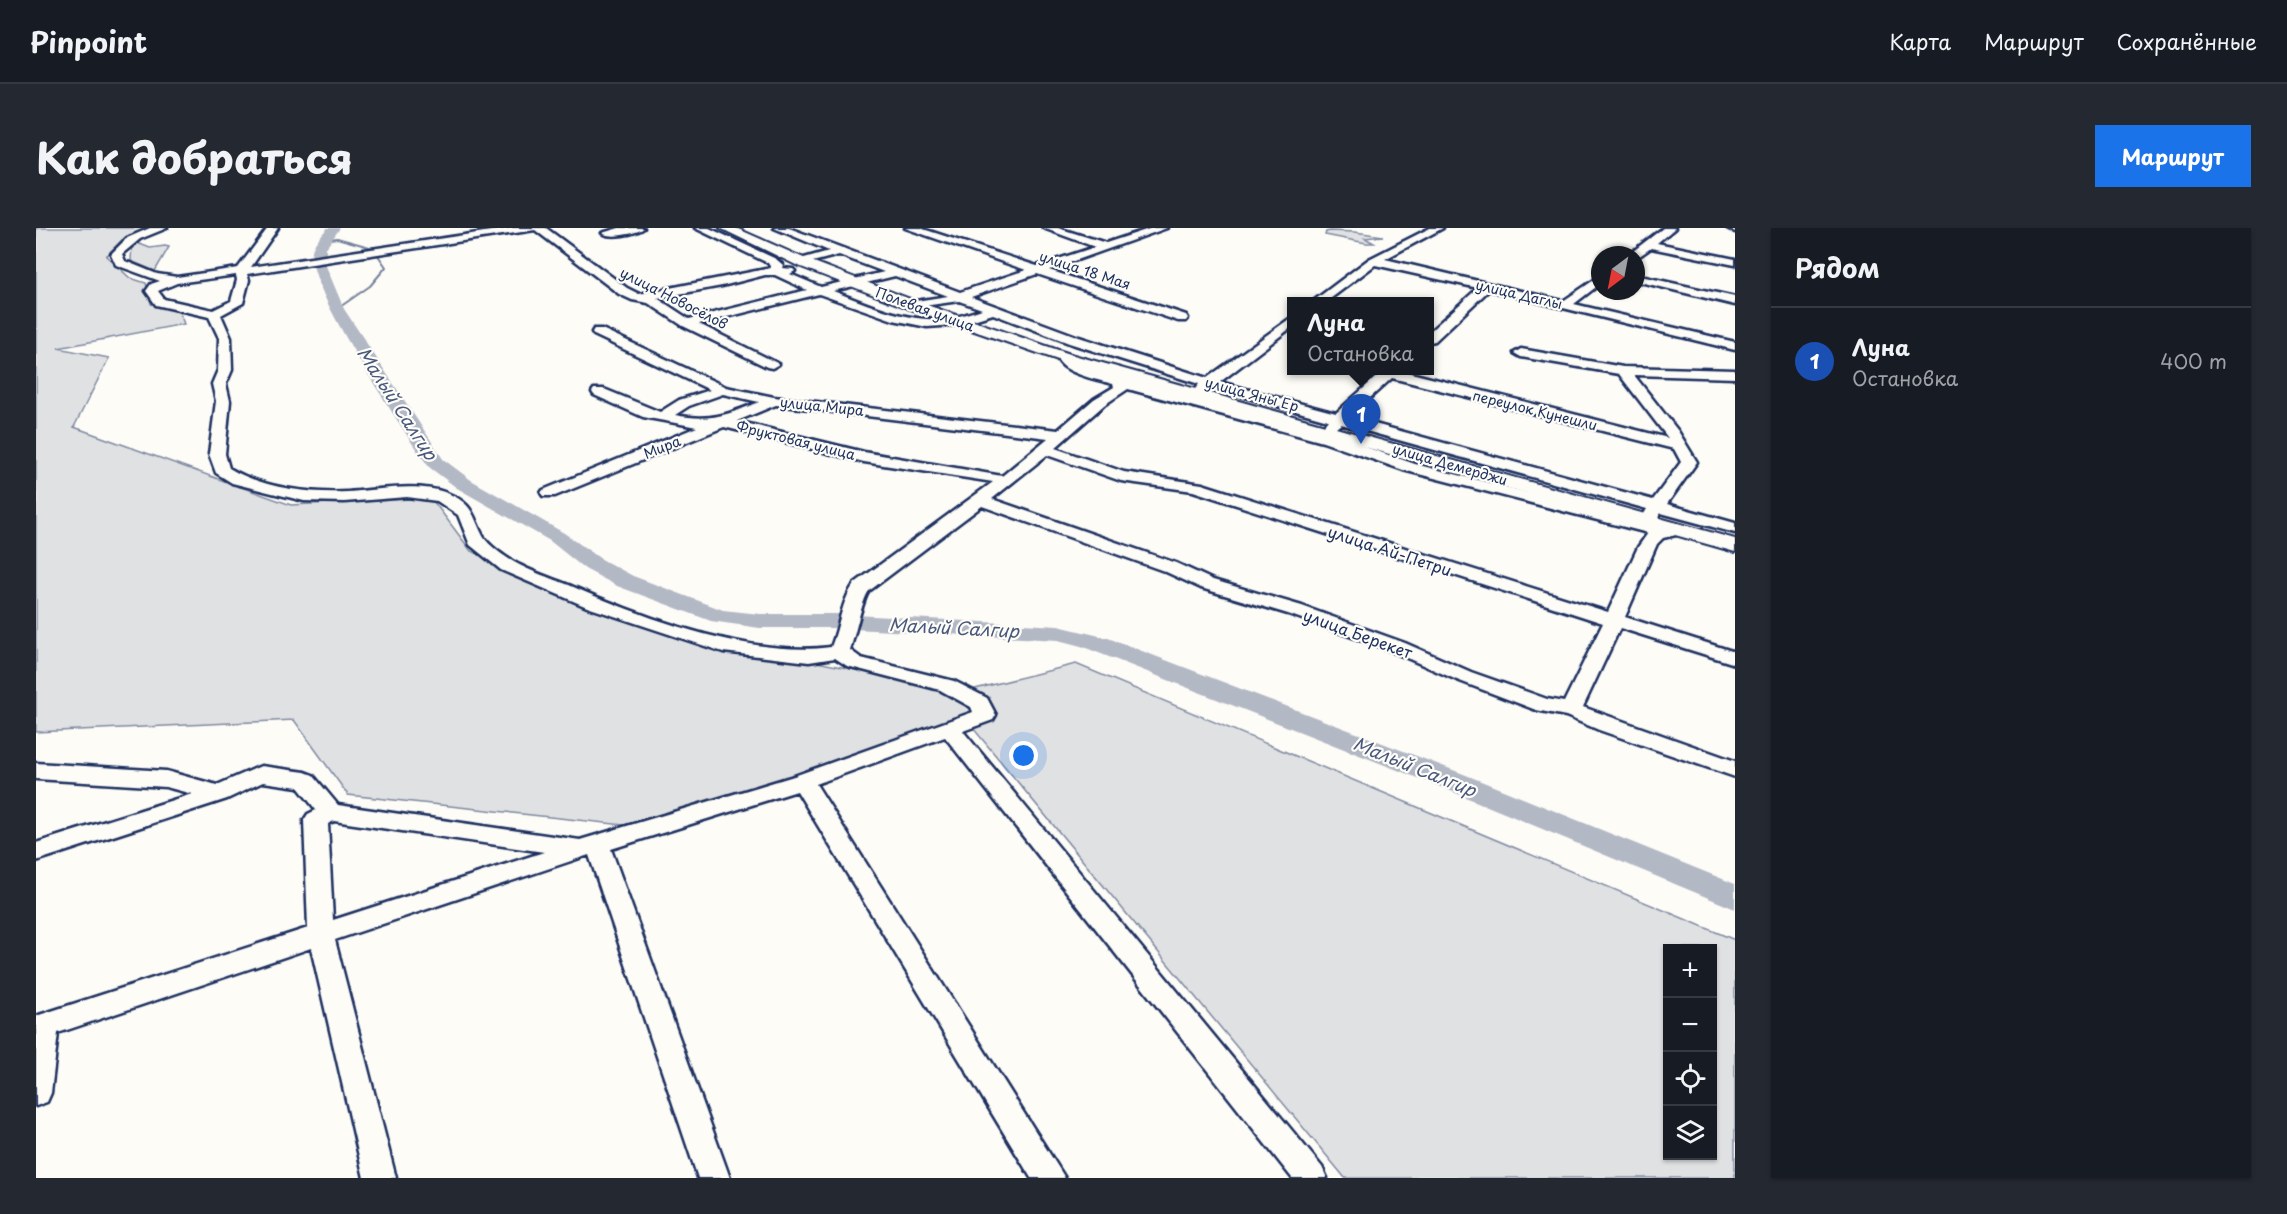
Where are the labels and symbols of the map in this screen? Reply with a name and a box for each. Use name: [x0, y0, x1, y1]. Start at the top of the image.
street label: улица 18 Мая: [1037, 245, 1133, 295]
north arrow: [1591, 246, 1645, 300]
street label: улица Новосёлов: [617, 262, 731, 334]
street label: улица Даглы: [1474, 274, 1564, 314]
street label: Полевая улица: [873, 281, 977, 337]
water label: Малый Салгир: [351, 341, 445, 466]
street label: улица Яны Ер: [1203, 371, 1301, 417]
street label: переулок Кунешли: [1470, 384, 1600, 436]
street label: улица Мира: [779, 391, 865, 421]
pin: 1: [1342, 394, 1380, 444]
street label: Фруктовая улица: [734, 415, 858, 465]
street label: Мира: [640, 430, 684, 464]
street label: улица Демерджи: [1390, 438, 1510, 490]
street label: улица Ай-Петри: [1325, 519, 1455, 581]
street label: улица Берекет: [1300, 602, 1416, 664]
water label: Малый Салгир: [888, 610, 1021, 644]
water label: Малый Салгир: [1350, 729, 1482, 803]
your location: [1009, 741, 1038, 770]

